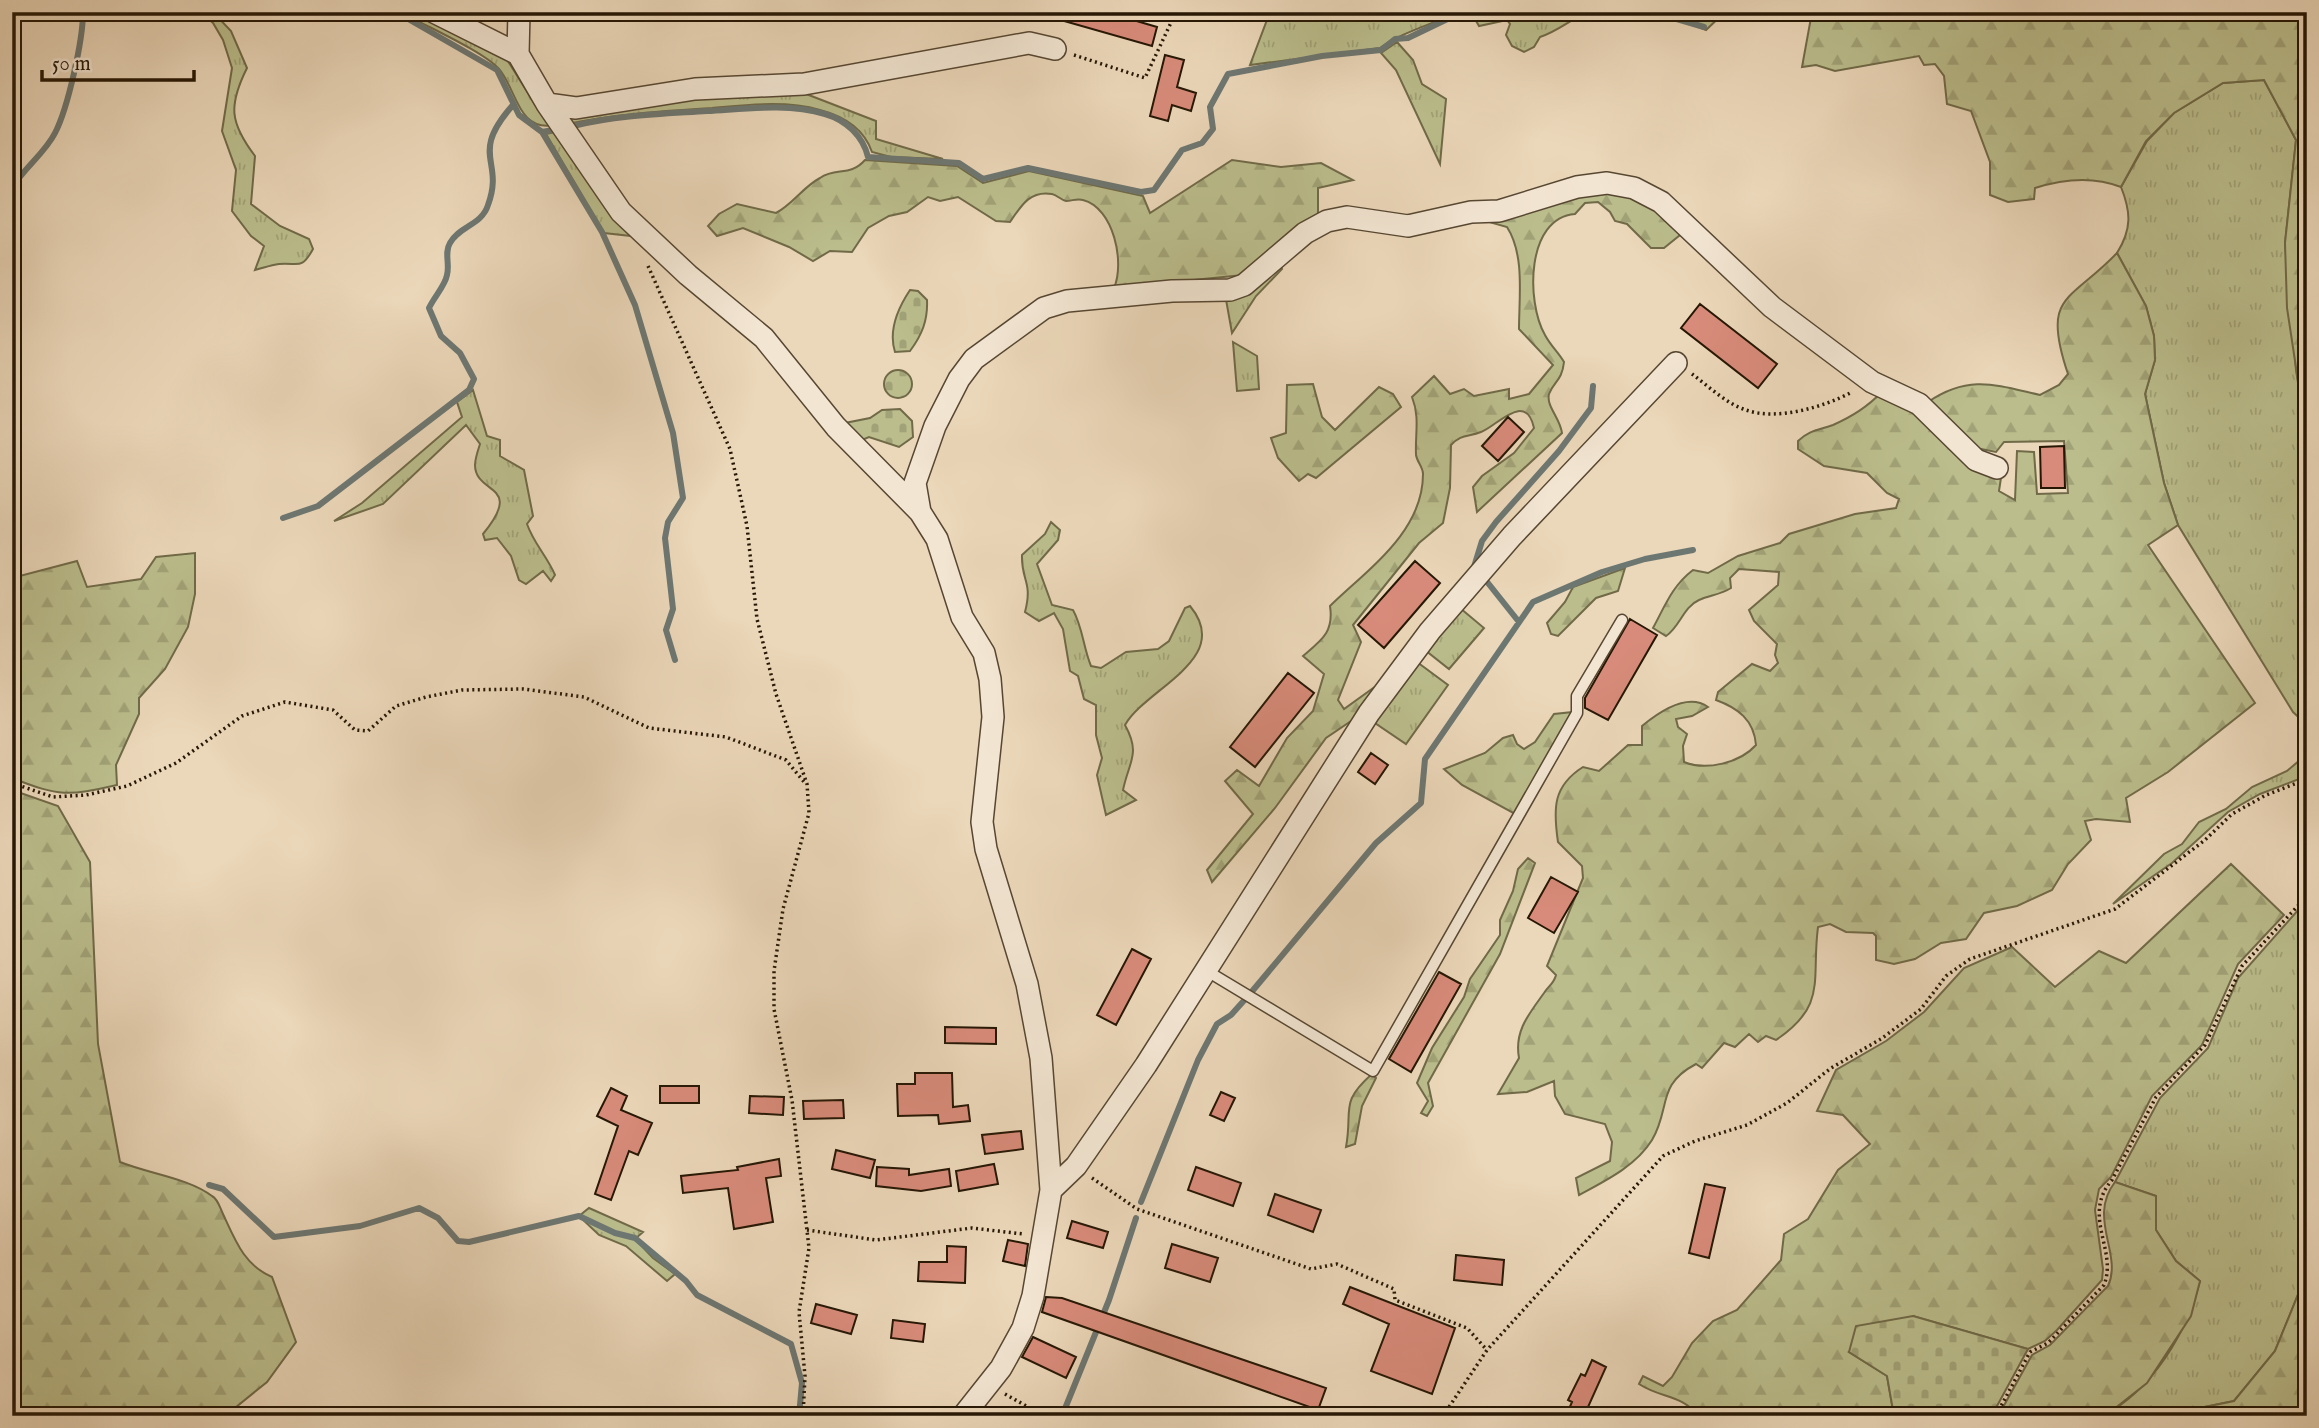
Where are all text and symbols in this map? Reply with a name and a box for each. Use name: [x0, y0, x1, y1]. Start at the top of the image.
scale bar: [42, 38, 194, 82]
text: 50 m: [52, 51, 91, 78]

